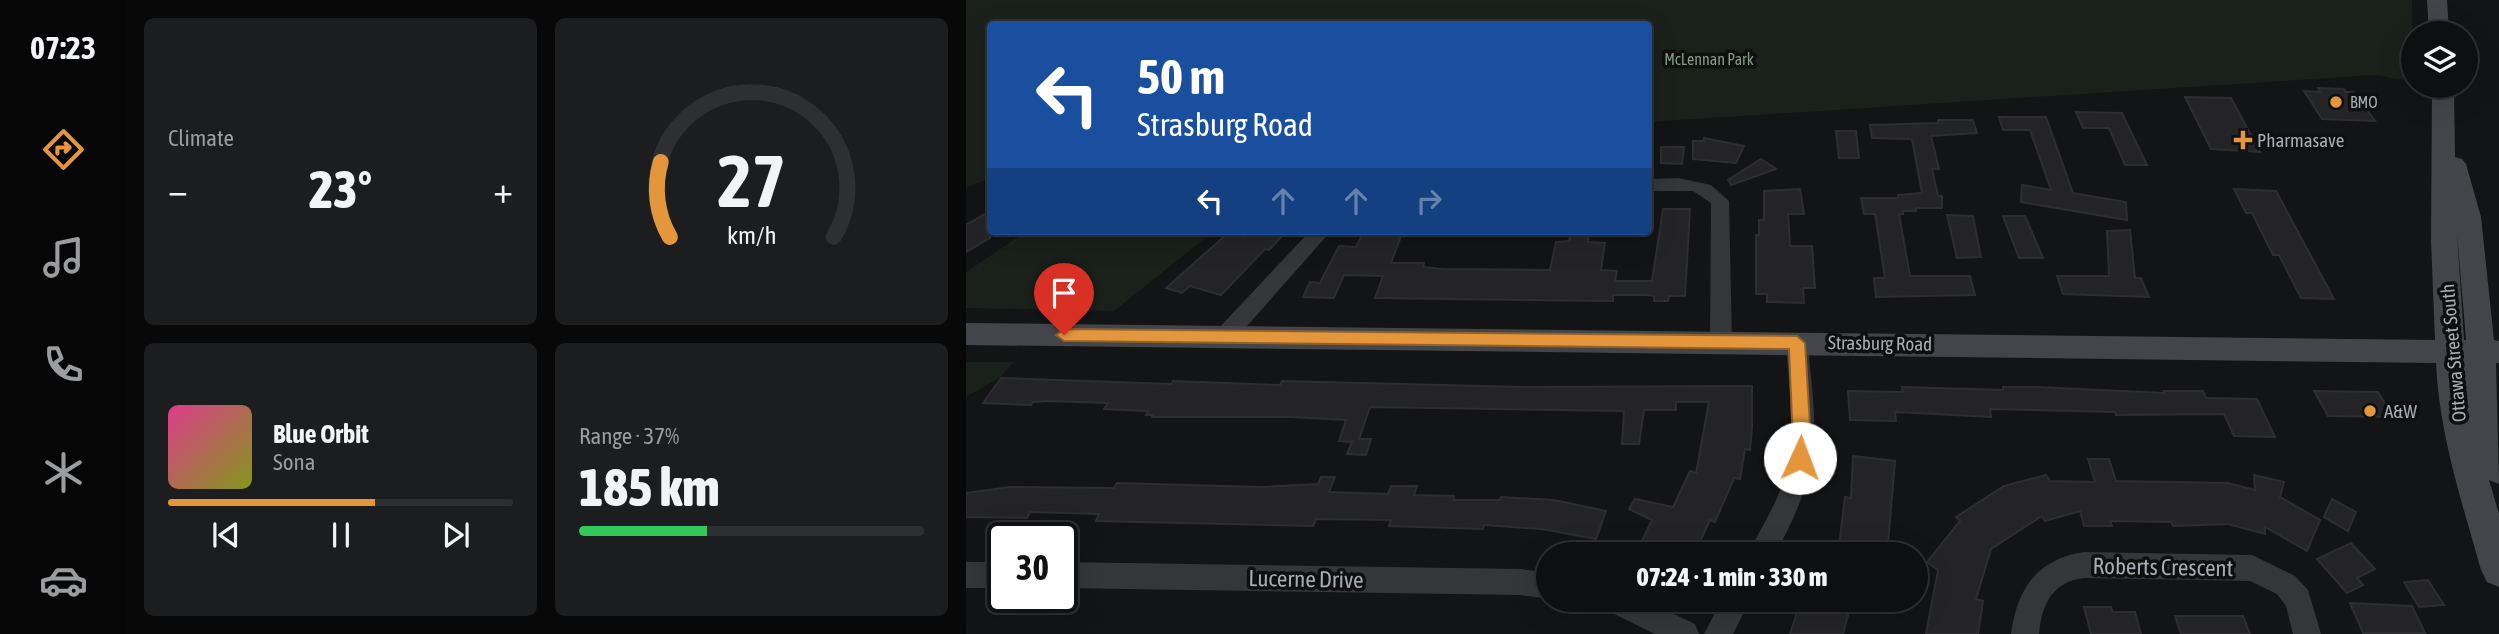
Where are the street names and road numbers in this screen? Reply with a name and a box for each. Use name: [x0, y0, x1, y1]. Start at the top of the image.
street label: Ottawa Street South: [2436, 283, 2470, 423]
street label: Strasburg Road: [1828, 331, 1932, 355]
street label: Roberts Crescent: [2093, 553, 2233, 581]
street label: Lucerne Drive: [1248, 565, 1364, 593]

